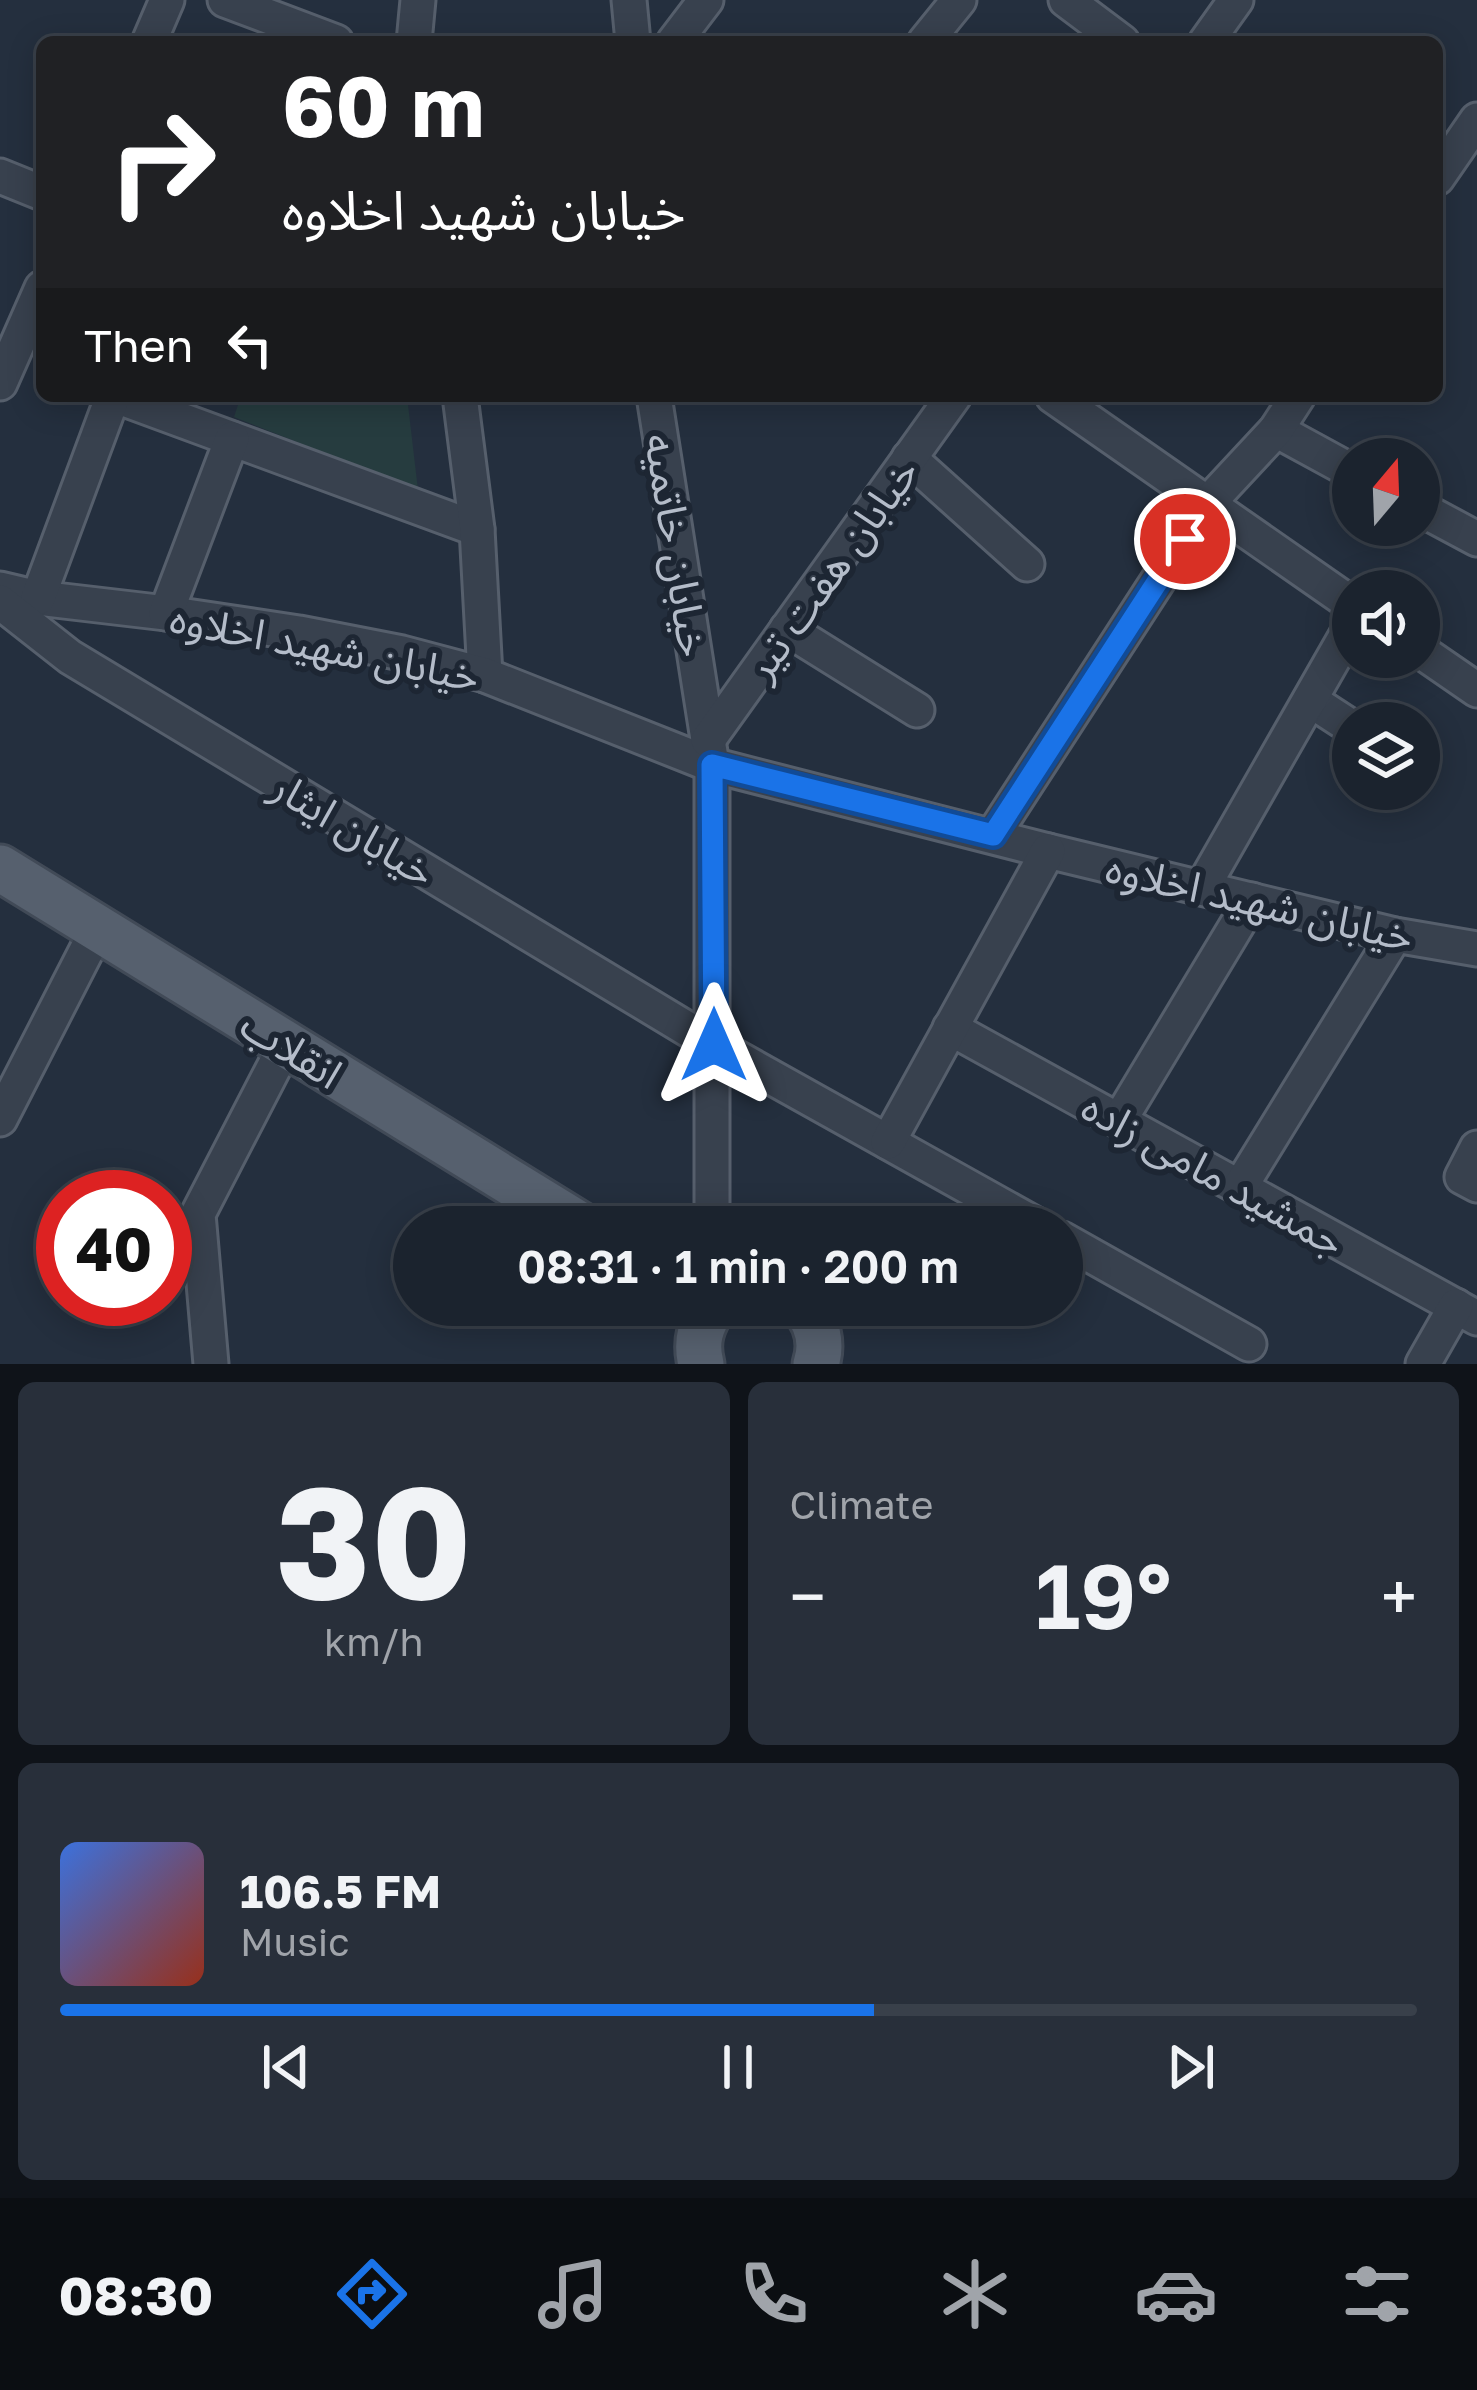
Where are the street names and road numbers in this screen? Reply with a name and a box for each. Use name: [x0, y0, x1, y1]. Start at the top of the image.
street label: خیابان خاتمیه: [635, 430, 720, 660]
street label: خیابان هفت تیر: [733, 447, 929, 691]
street label: خیابان شهید اخلاوه: [166, 592, 484, 701]
street label: خیابان ایثار: [261, 759, 445, 897]
street label: خیابان شهید اخلاوه: [1101, 841, 1419, 962]
street label: انقلاب: [233, 998, 351, 1098]
street label: جمشید مامی زاده: [1074, 1080, 1354, 1267]

